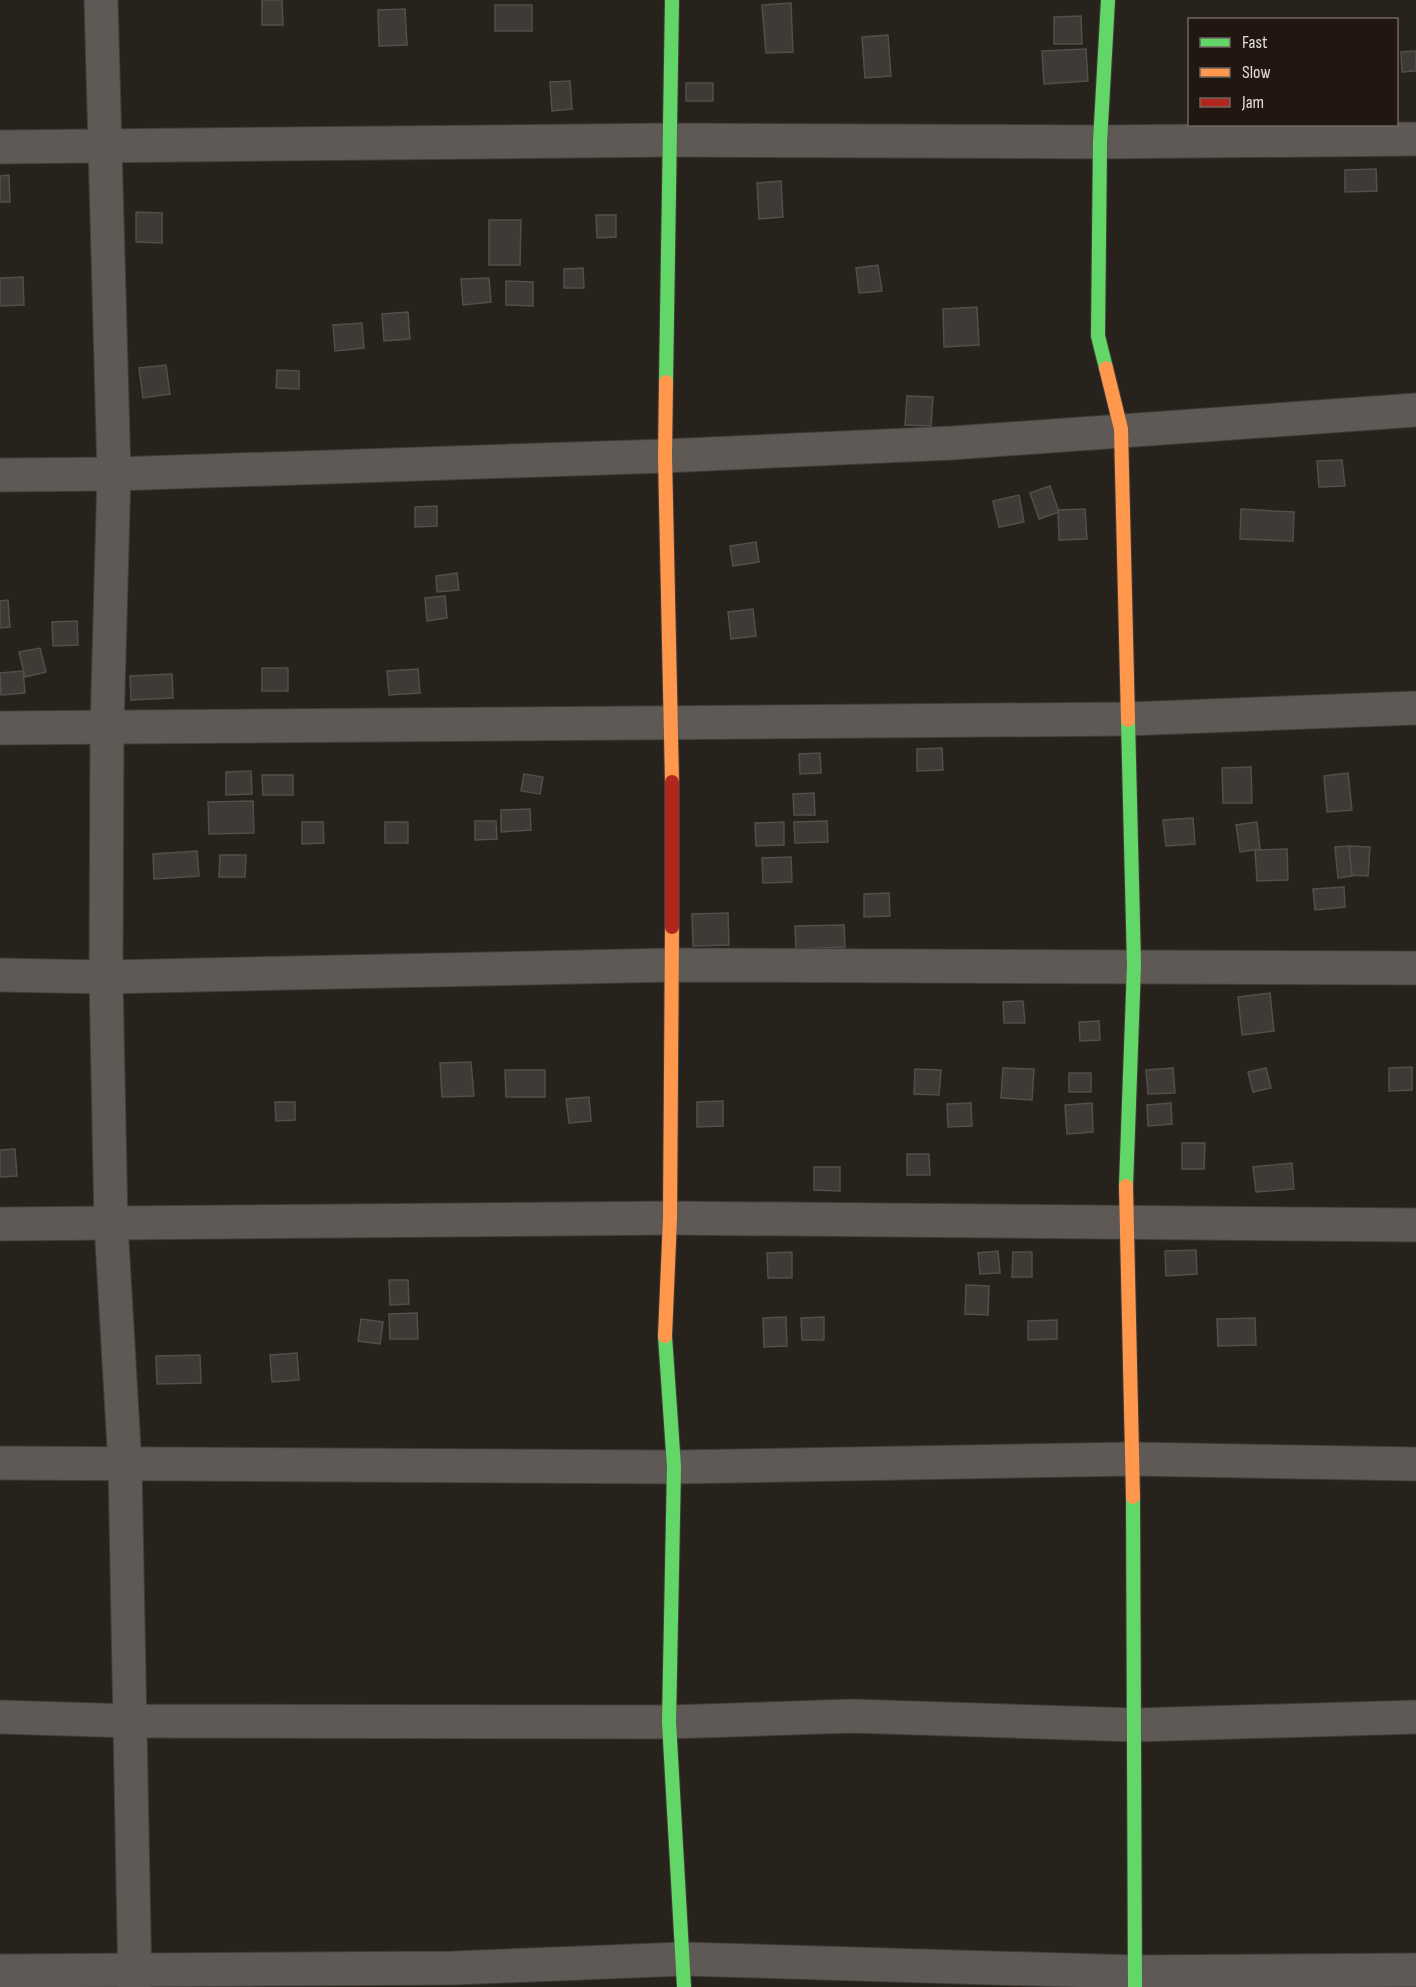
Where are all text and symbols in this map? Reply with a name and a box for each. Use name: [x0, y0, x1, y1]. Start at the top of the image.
legend: [1188, 18, 1398, 126]
text: Fast: [1242, 32, 1268, 53]
text: Slow: [1242, 62, 1271, 83]
text: Jam: [1241, 92, 1264, 113]

